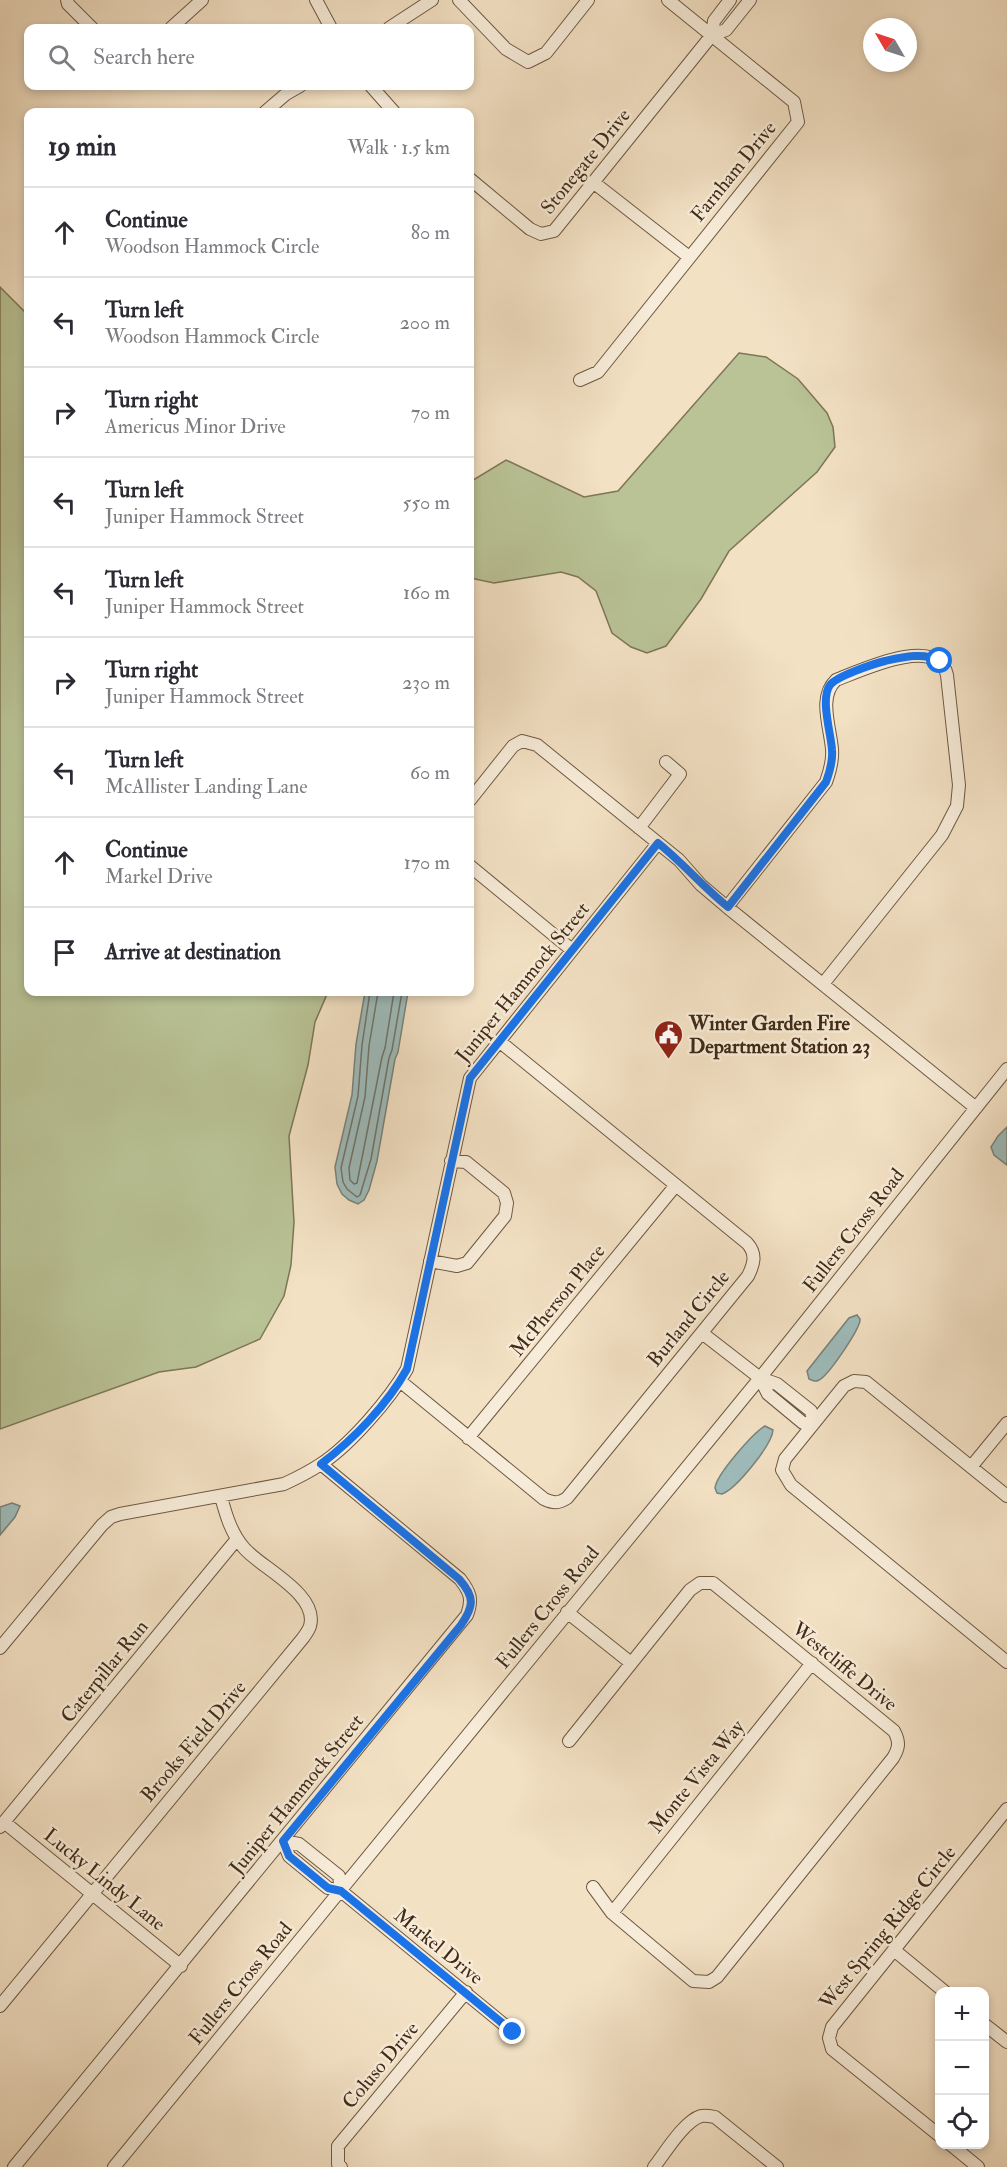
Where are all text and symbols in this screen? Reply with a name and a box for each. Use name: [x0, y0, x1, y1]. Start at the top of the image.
north arrow: [863, 18, 917, 72]
search box: [24, 24, 474, 90]
icon: search: [45, 41, 78, 74]
text: Search here: [93, 43, 195, 71]
street label: Stonegate Drive: [535, 103, 636, 219]
street label: Farnham Drive: [685, 116, 782, 227]
text: 19 min: [48, 131, 116, 163]
text: Walk · 1.5 km: [347, 135, 450, 160]
text: Continue: [105, 206, 188, 234]
icon: ahead: [48, 216, 81, 249]
text: 80 m: [411, 220, 450, 245]
text: Woodson Hammock Circle: [105, 234, 319, 259]
text: Turn left: [105, 296, 184, 324]
icon: left: [48, 306, 81, 339]
text: 200 m: [400, 310, 450, 335]
text: Woodson Hammock Circle: [105, 324, 319, 349]
text: Turn right: [105, 386, 198, 414]
icon: right: [48, 396, 81, 429]
text: 70 m: [411, 400, 450, 425]
text: Americus Minor Drive: [105, 414, 286, 439]
text: Turn left: [105, 476, 184, 504]
icon: left: [48, 486, 81, 519]
text: 550 m: [403, 490, 450, 515]
text: Juniper Hammock Street: [105, 504, 304, 529]
text: Turn left: [105, 566, 184, 594]
icon: left: [48, 576, 81, 609]
text: 160 m: [403, 580, 450, 605]
text: Juniper Hammock Street: [105, 594, 304, 619]
route start: [926, 647, 952, 673]
text: Turn right: [105, 656, 198, 684]
icon: right: [48, 666, 81, 699]
text: 230 m: [402, 670, 450, 695]
text: Juniper Hammock Street: [105, 684, 304, 709]
text: Turn left: [105, 746, 184, 774]
icon: left: [48, 756, 81, 789]
text: 60 m: [410, 760, 450, 785]
text: McAllister Landing Lane: [105, 774, 308, 799]
text: Continue: [105, 836, 188, 864]
icon: ahead: [48, 846, 81, 879]
text: 170 m: [404, 850, 450, 875]
text: Markel Drive: [105, 864, 213, 889]
street label: Juniper Hammock Street: [449, 897, 596, 1069]
icon: arrive: [48, 936, 81, 969]
text: Arrive at destination: [105, 938, 281, 966]
place label: Winter Garden Fire Department Station 23: [688, 1011, 870, 1060]
public building icon: Winter Garden Fire Department Station 23: [652, 1018, 684, 1060]
street label: Fullers Cross Road: [797, 1163, 910, 1297]
street label: McPherson Place: [504, 1239, 610, 1362]
street label: Burland Circle: [642, 1265, 735, 1372]
street label: Fullers Cross Road: [490, 1541, 605, 1674]
street label: Caterpillar Run: [55, 1615, 154, 1729]
street label: Westcliffe Drive: [786, 1616, 902, 1717]
street label: Brooks Field Drive: [135, 1675, 251, 1807]
street label: Juniper Hammock Street: [223, 1709, 370, 1881]
street label: Monte Vista Way: [643, 1714, 750, 1838]
street label: Lucky Lindy Lane: [39, 1823, 171, 1936]
street label: West Spring Ridge Circle: [813, 1840, 962, 2016]
street label: Markel Drive: [389, 1903, 488, 1990]
street label: Fullers Cross Road: [183, 1917, 298, 2050]
map controls: [935, 1987, 989, 2149]
button: +: [935, 1987, 989, 2041]
street label: Coluso Drive: [337, 2017, 424, 2114]
route end: [499, 2018, 525, 2044]
button: −: [935, 2041, 989, 2095]
button: locate: [935, 2095, 989, 2149]

